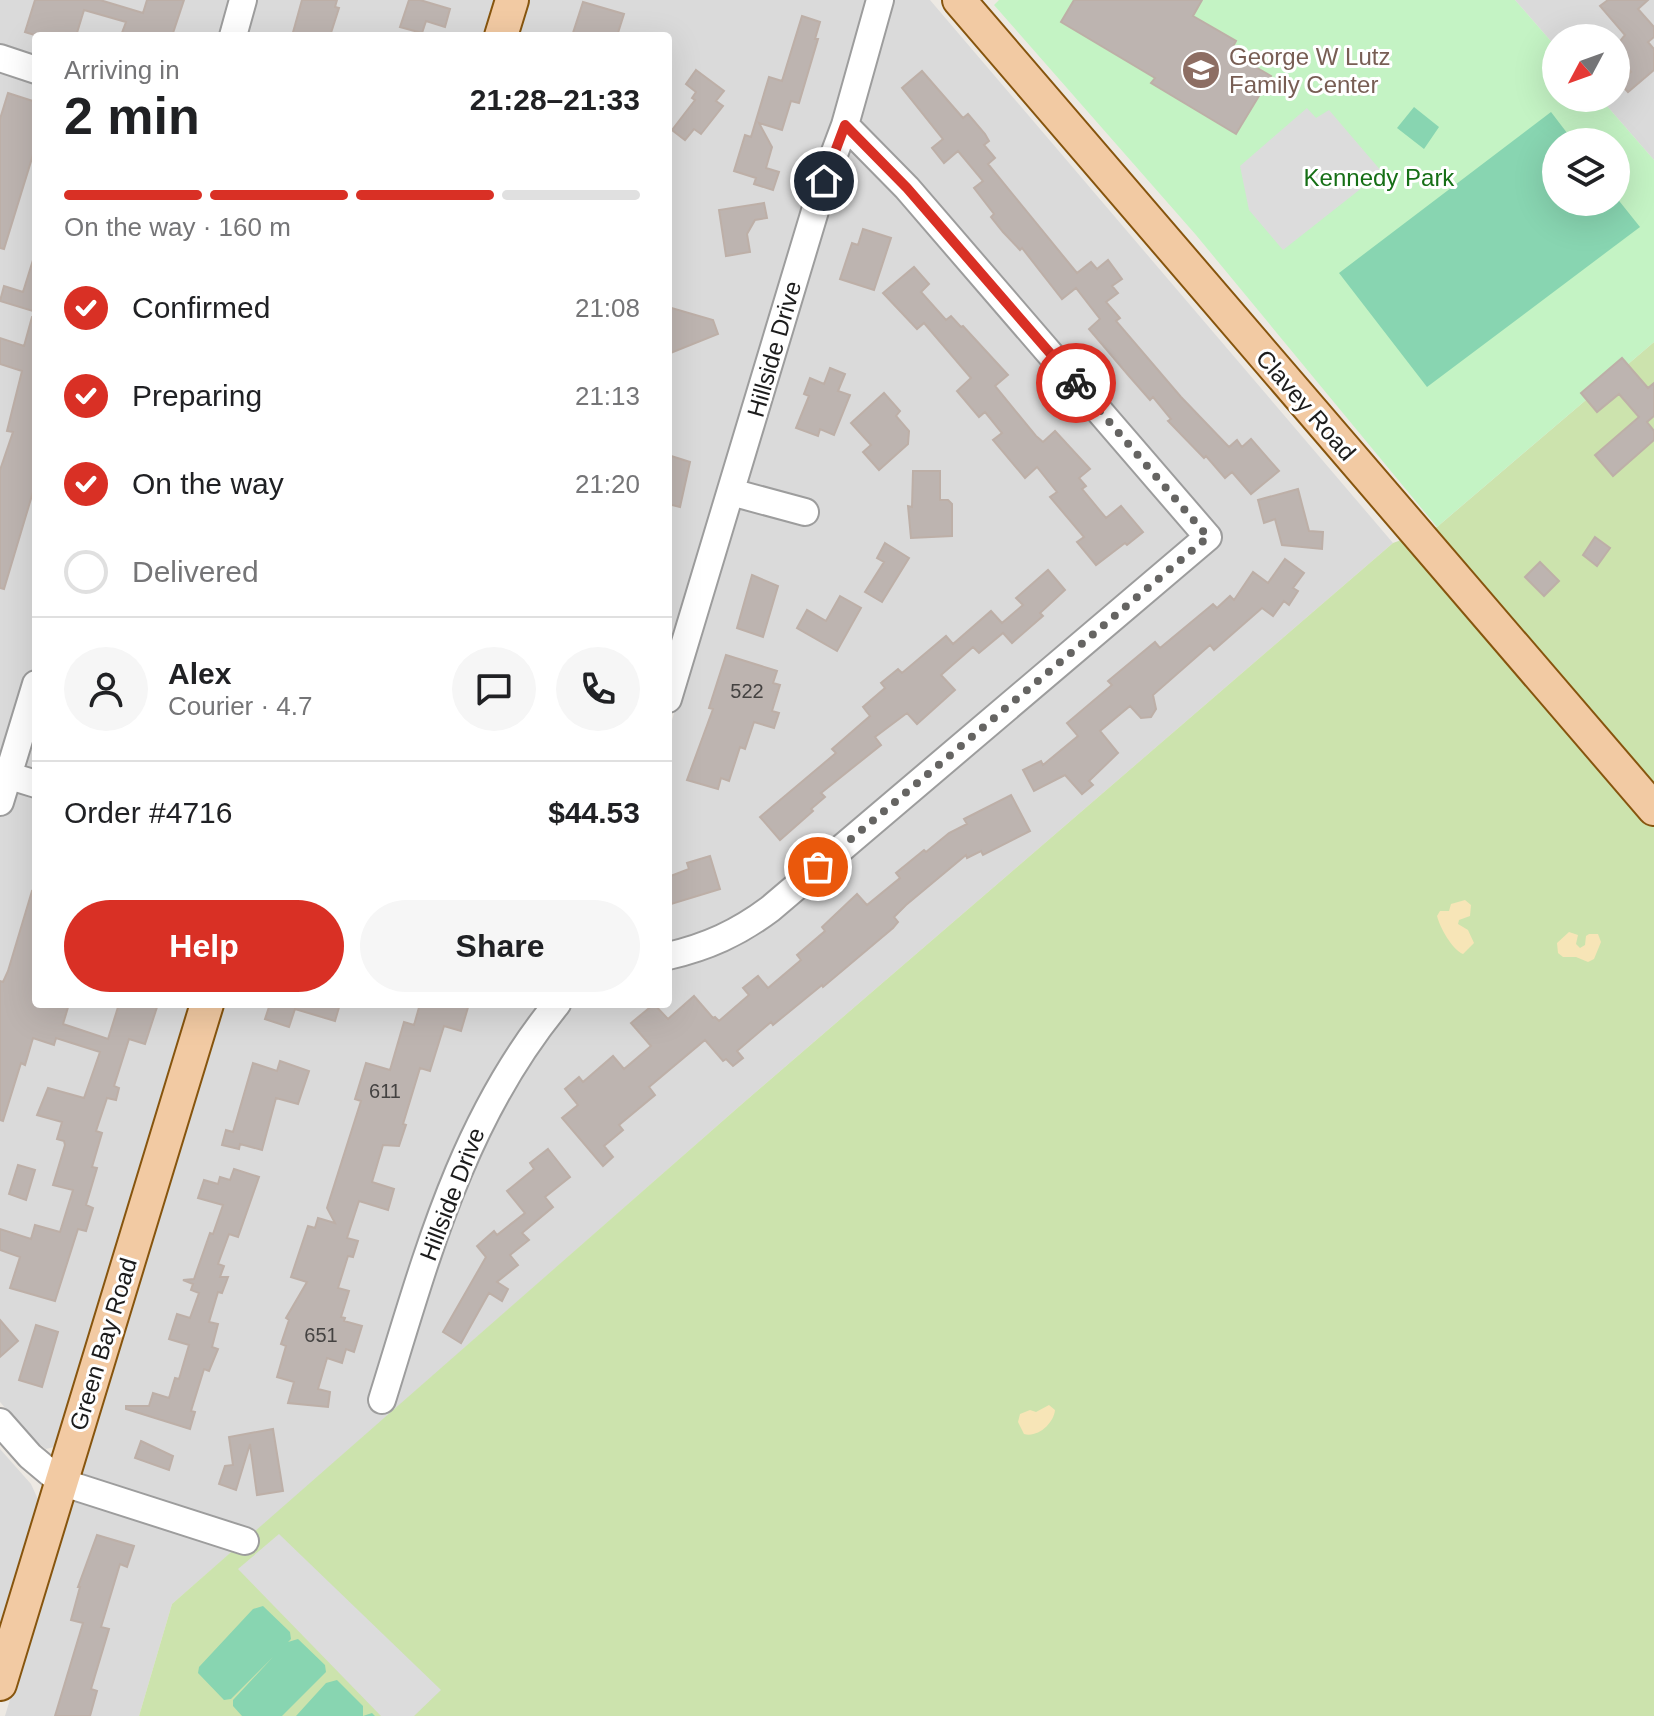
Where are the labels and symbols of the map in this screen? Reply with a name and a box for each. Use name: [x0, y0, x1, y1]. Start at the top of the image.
north arrow: [1542, 24, 1630, 112]
place label: George W Lutz Family Center: [1229, 43, 1390, 98]
school or university icon: George W Lutz Family Center: [1180, 49, 1222, 91]
pin: [790, 147, 858, 215]
park label: Kennedy Park: [1304, 164, 1455, 191]
street label: Hillside Drive: [742, 278, 806, 420]
courier: [1036, 343, 1116, 423]
street label: Clavey Road: [1251, 344, 1361, 466]
house number: 522: [730, 680, 764, 702]
pin: [784, 833, 852, 901]
house number: 611: [369, 1080, 401, 1102]
street label: Hillside Drive: [414, 1124, 490, 1264]
street label: Green Bay Road: [64, 1255, 142, 1433]
house number: 651: [304, 1324, 338, 1346]

